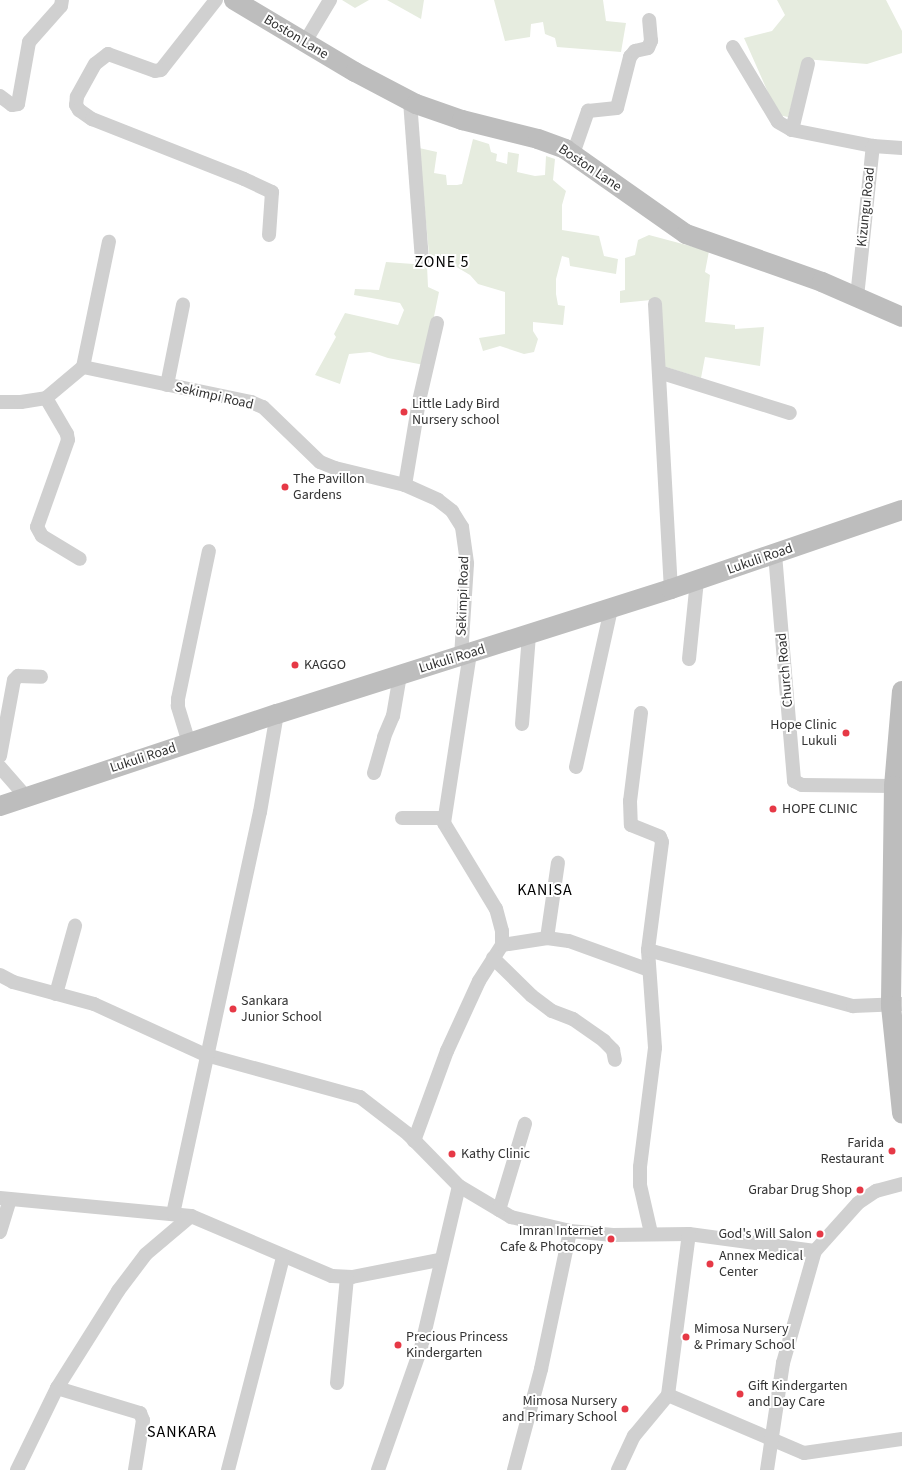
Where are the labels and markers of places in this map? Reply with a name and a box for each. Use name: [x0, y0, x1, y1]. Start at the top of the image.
place label: Little Lady Bird Nursery school: [412, 396, 500, 428]
marker: Little Lady Bird Nursery school: [399, 407, 409, 417]
place label: The Pavillon Gardens: [293, 471, 365, 504]
marker: The Pavillon Gardens: [280, 482, 290, 492]
place label: KAGGO: [304, 657, 346, 673]
marker: KAGGO: [289, 659, 301, 671]
place label: Hope Clinic Lukuli: [770, 717, 837, 750]
marker: Hope Clinic Lukuli: [840, 727, 852, 739]
place label: HOPE CLINIC: [782, 801, 858, 817]
marker: HOPE CLINIC: [767, 803, 779, 815]
place label: Sankara Junior School: [241, 993, 322, 1026]
marker: Sankara Junior School: [228, 1004, 238, 1014]
place label: Farida Restaurant: [821, 1135, 884, 1168]
place label: Kathy Clinic: [461, 1146, 530, 1162]
marker: Farida Restaurant: [887, 1146, 897, 1156]
marker: Kathy Clinic: [446, 1148, 458, 1160]
place label: Grabar Drug Shop: [748, 1182, 852, 1198]
marker: Grabar Drug Shop: [855, 1185, 865, 1195]
place label: Imran Internet Cafe & Photocopy: [500, 1223, 603, 1256]
place label: God's Will Salon: [718, 1226, 812, 1242]
marker: God's Will Salon: [815, 1229, 825, 1239]
marker: Imran Internet Cafe & Photocopy: [606, 1234, 616, 1244]
place label: Annex Medical Center: [719, 1248, 803, 1280]
marker: Annex Medical Center: [704, 1258, 716, 1270]
place label: Mimosa Nursery & Primary School: [694, 1321, 795, 1354]
place label: Precious Princess Kindergarten: [406, 1329, 508, 1362]
marker: Mimosa Nursery & Primary School: [681, 1332, 691, 1342]
marker: Precious Princess Kindergarten: [393, 1340, 403, 1350]
place label: Gift Kindergarten and Day Care: [748, 1378, 848, 1410]
marker: Gift Kindergarten and Day Care: [735, 1389, 745, 1399]
place label: Mimosa Nursery and Primary School: [502, 1393, 617, 1426]
marker: Mimosa Nursery and Primary School: [620, 1404, 630, 1414]

